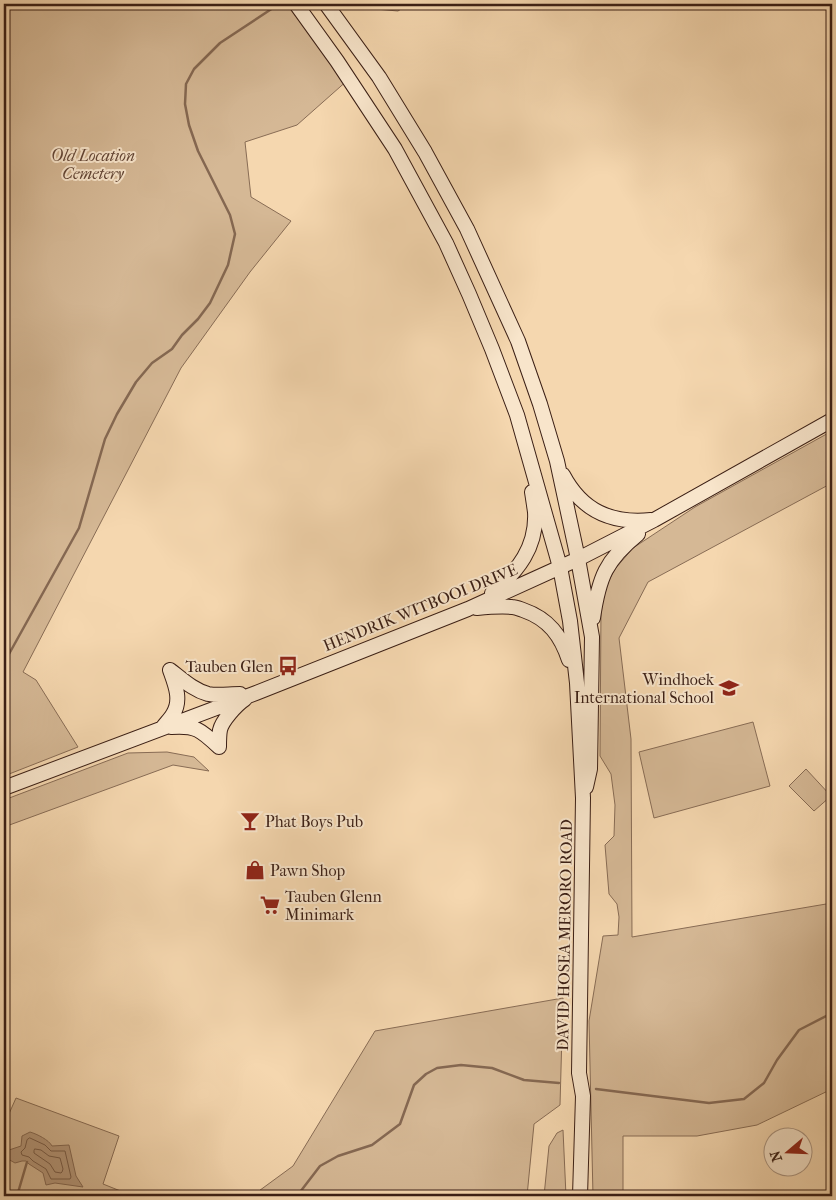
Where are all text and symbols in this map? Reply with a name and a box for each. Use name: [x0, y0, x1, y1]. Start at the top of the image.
park label: Old Location Cemetery: [51, 146, 135, 183]
street label: HENDRIK WITBOOI DRIVE: [320, 560, 520, 655]
bus stop icon: Tauben Glen: [277, 655, 299, 677]
place label: Tauben Glen: [185, 657, 274, 676]
place label: Windhoek International School: [574, 670, 715, 707]
school or university icon: Windhoek International School: [718, 677, 740, 699]
bar icon: Phat Boys Pub: [239, 810, 261, 832]
place label: Phat Boys Pub: [265, 812, 363, 831]
street label: DAVID HOSEA MERORO ROAD: [553, 819, 576, 1051]
shop icon: Pawn Shop: [244, 859, 266, 881]
place label: Pawn Shop: [270, 861, 346, 880]
place label: Tauben Glenn Minimark: [285, 887, 383, 924]
supermarket icon: Tauben Glenn Minimark: [259, 894, 281, 916]
north arrow: [764, 1128, 814, 1178]
text: N: [766, 1148, 786, 1164]

